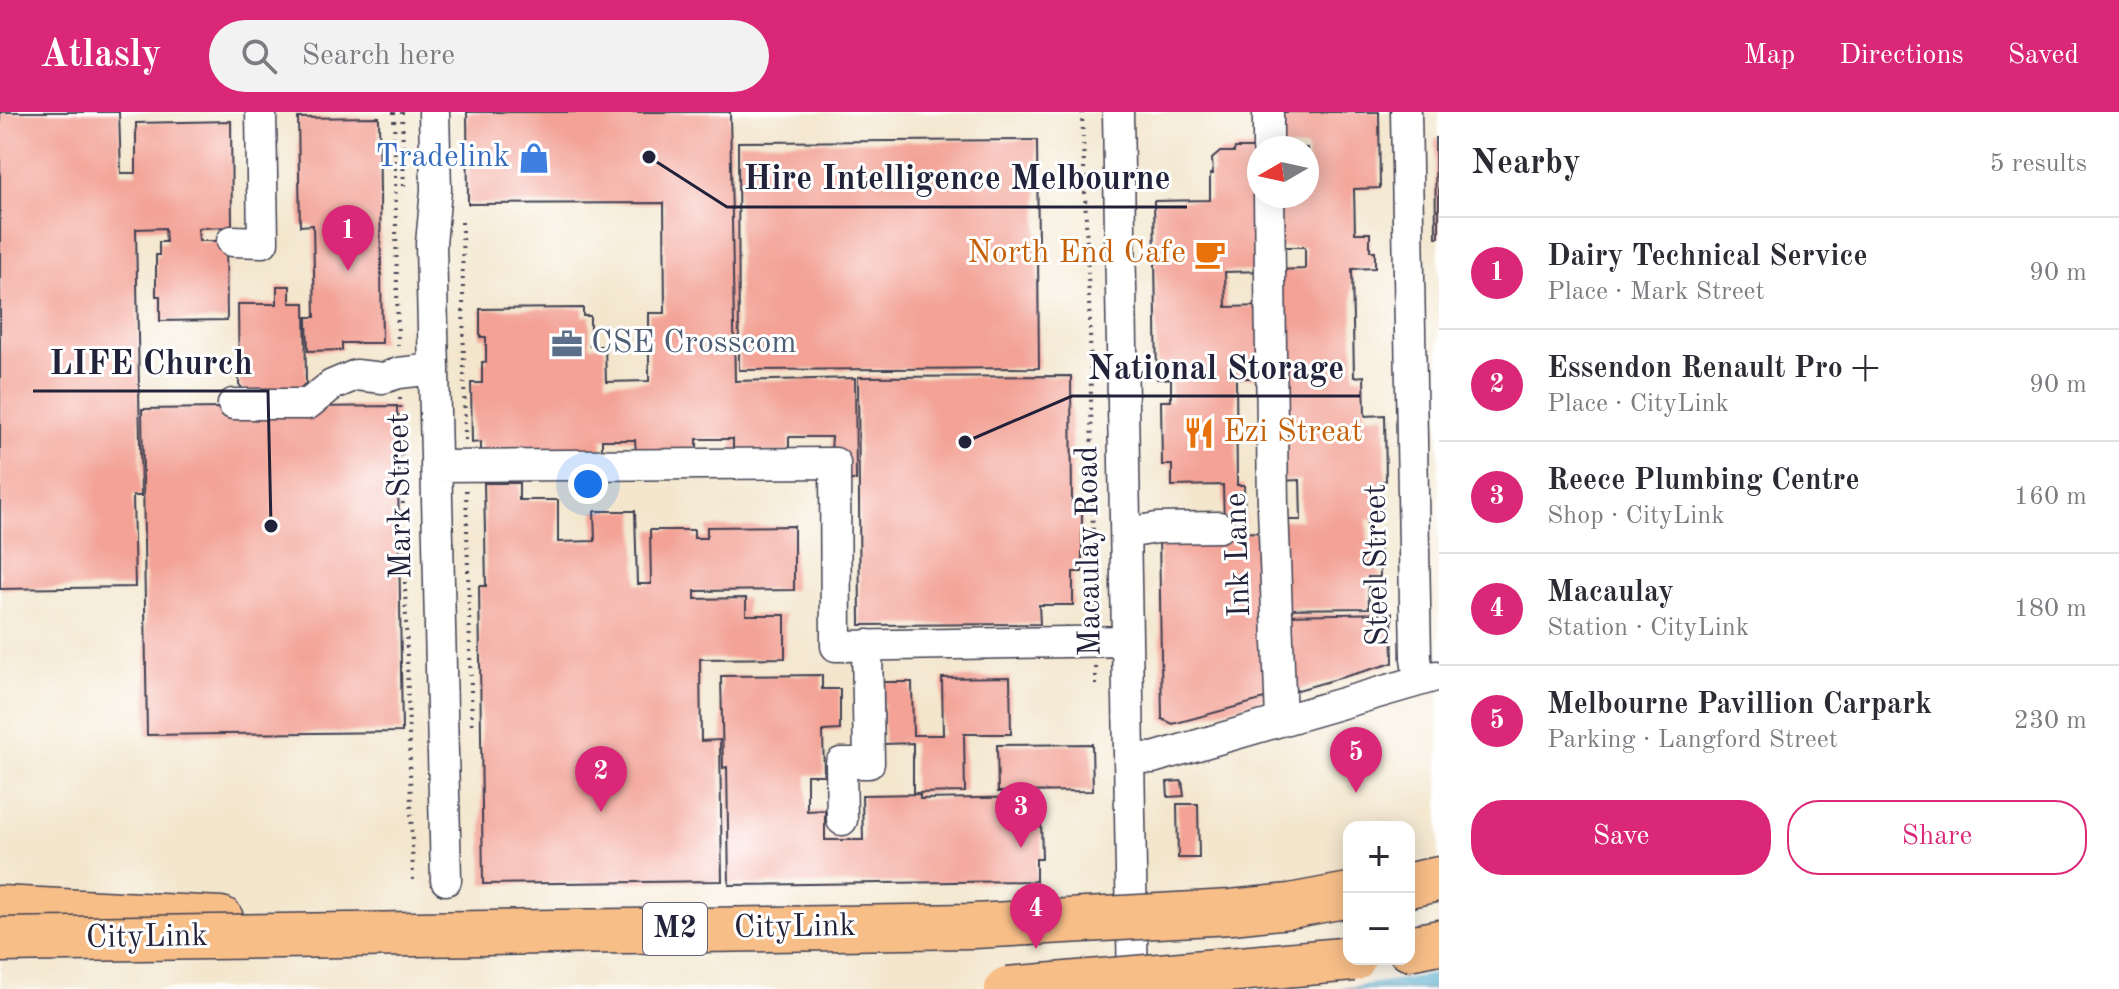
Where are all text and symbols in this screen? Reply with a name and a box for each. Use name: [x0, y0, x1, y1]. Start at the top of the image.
search box: [209, 20, 769, 92]
icon: search: [237, 34, 281, 78]
text: Atlasly: [40, 37, 161, 75]
text: Search here: [301, 41, 455, 71]
text: Map: [1743, 42, 1795, 70]
text: Directions: [1839, 42, 1964, 70]
text: Saved: [2008, 42, 2079, 70]
north arrow: [1247, 136, 1319, 208]
shop icon: Tradelink: [517, 141, 551, 175]
place label: Tradelink: [376, 142, 510, 174]
text: Nearby: [1471, 147, 1581, 181]
callout: Hire Intelligence Melbourne: [727, 149, 1187, 207]
text: 5 results: [1989, 151, 2087, 177]
text: Hire Intelligence Melbourne: [743, 163, 1171, 197]
pin: 1: [322, 205, 374, 271]
cafe icon: North End Cafe: [1193, 237, 1227, 271]
place label: North End Cafe: [967, 238, 1186, 270]
text: Dairy Technical Service: [1547, 242, 1868, 272]
text: 1: [1489, 260, 1505, 286]
text: 90 m: [2029, 260, 2087, 286]
text: Place · Mark Street: [1547, 279, 1765, 305]
office icon: CSE Crosscom: [550, 327, 584, 361]
place label: CSE Crosscom: [591, 328, 797, 360]
callout: LIFE Church: [33, 333, 268, 391]
callout: National Storage: [1072, 338, 1360, 396]
text: LIFE Church: [49, 348, 253, 382]
text: National Storage: [1088, 353, 1344, 387]
text: Essendon Renault Pro +: [1547, 354, 1880, 384]
text: 2: [1489, 372, 1505, 398]
text: 90 m: [2029, 372, 2087, 398]
text: Place · CityLink: [1547, 391, 1729, 417]
street label: Mark Street: [384, 413, 418, 579]
restaurant icon: Ezi Streat: [1182, 416, 1216, 450]
place label: Ezi Streat: [1223, 417, 1363, 449]
street label: Macaulay Road: [1072, 445, 1108, 657]
your location: [568, 464, 608, 504]
text: Reece Plumbing Centre: [1547, 466, 1860, 496]
street label: Steel Street: [1361, 483, 1395, 647]
text: 3: [1489, 484, 1505, 510]
text: 160 m: [2014, 484, 2087, 510]
street label: Ink Lane: [1221, 492, 1257, 618]
text: Shop · CityLink: [1547, 503, 1725, 529]
text: Macaulay: [1547, 578, 1674, 608]
text: 4: [1489, 596, 1505, 622]
text: 180 m: [2014, 596, 2087, 622]
text: Station · CityLink: [1547, 615, 1749, 641]
text: Melbourne Pavillion Carpark: [1547, 690, 1932, 720]
text: 5: [1489, 708, 1505, 734]
text: 230 m: [2014, 708, 2087, 734]
pin: 5: [1330, 727, 1382, 793]
text: Parking · Langford Street: [1547, 727, 1838, 753]
pin: 2: [575, 746, 627, 812]
pin: 3: [995, 782, 1047, 848]
button: Save: [1471, 800, 1771, 875]
button: Share: [1787, 800, 2087, 875]
map controls: [1343, 821, 1415, 965]
button: +: [1343, 821, 1415, 893]
pin: 4: [1010, 883, 1062, 949]
button: −: [1343, 893, 1415, 965]
road number: M2: [643, 903, 707, 955]
street label: CityLink: [734, 911, 856, 945]
street label: CityLink: [86, 921, 208, 955]

